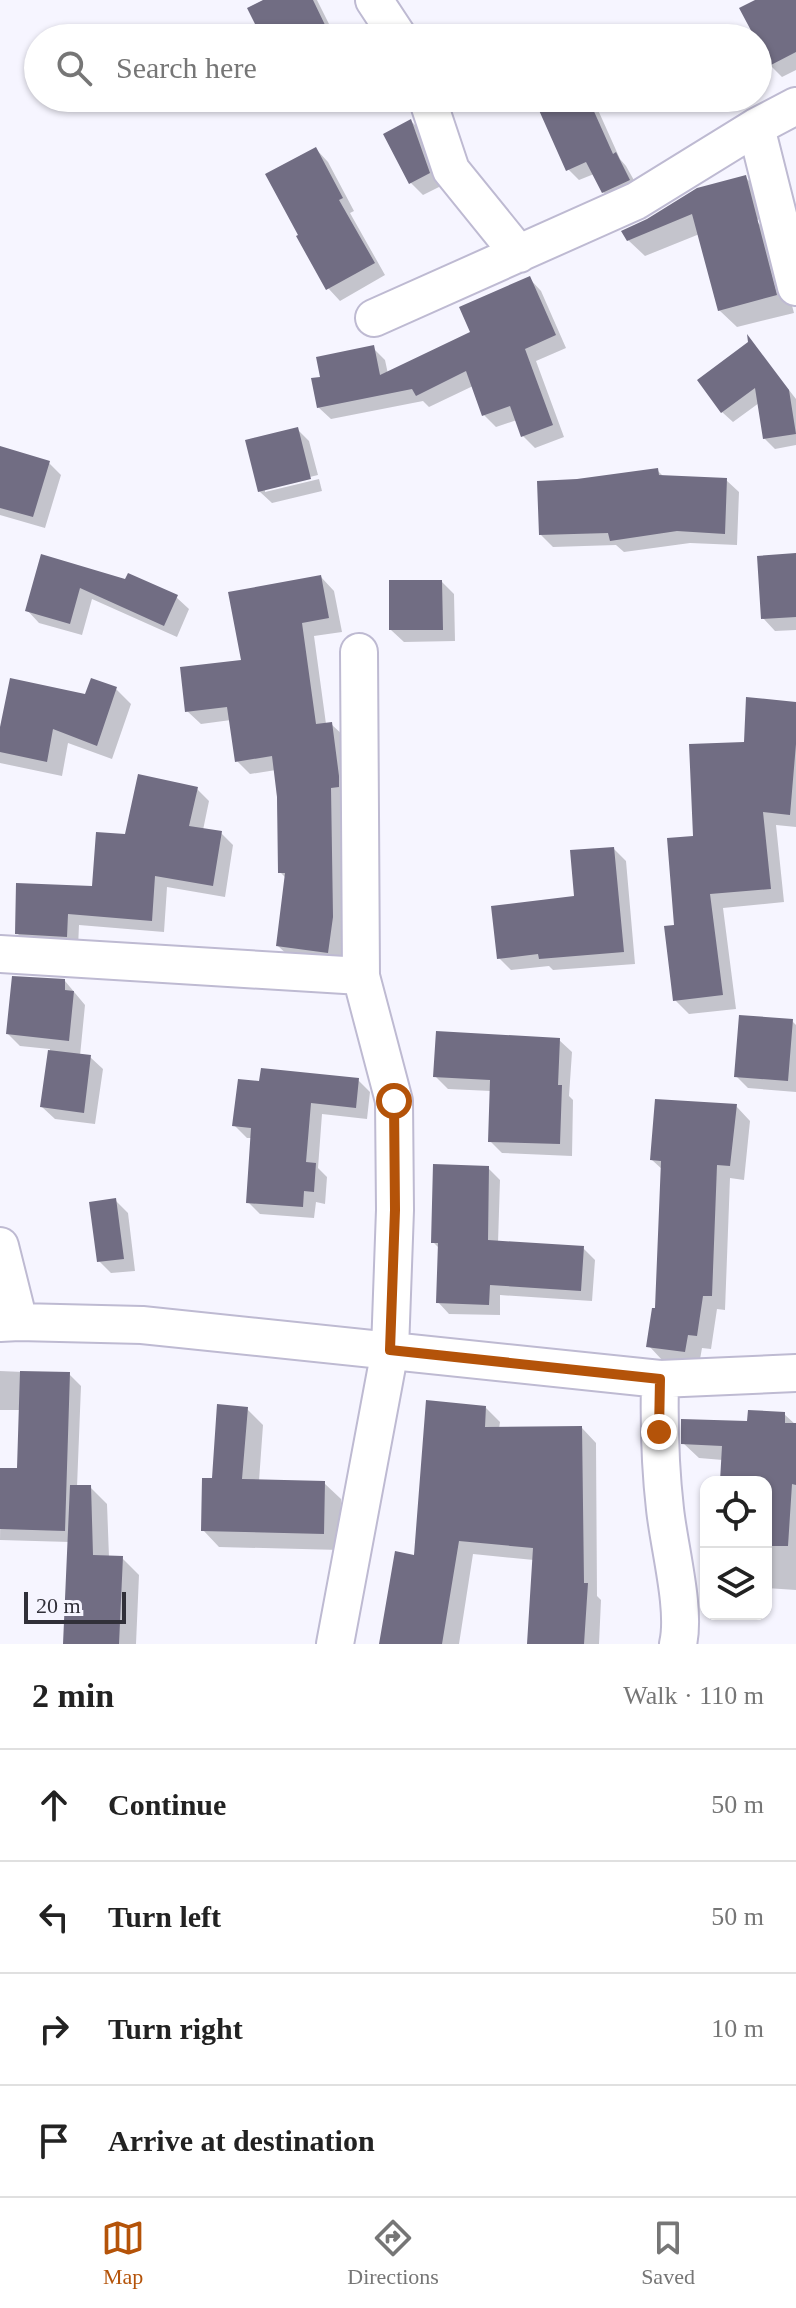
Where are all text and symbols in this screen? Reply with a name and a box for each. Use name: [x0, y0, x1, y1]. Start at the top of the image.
search box: [24, 24, 772, 112]
icon: search: [52, 46, 96, 90]
text: Search here: [116, 51, 257, 84]
route start: [376, 1083, 412, 1119]
route end: [641, 1414, 677, 1450]
map controls: [700, 1476, 772, 1620]
button: locate: [700, 1476, 772, 1548]
button: layers: [700, 1548, 772, 1620]
scale bar: [24, 1588, 126, 1624]
text: 20 m: [36, 1593, 81, 1618]
text: 2 min: [32, 1677, 114, 1714]
text: Walk · 110 m: [623, 1681, 764, 1710]
icon: ahead: [32, 1783, 76, 1827]
text: Continue: [108, 1788, 226, 1821]
text: 50 m: [711, 1790, 764, 1819]
icon: left: [32, 1895, 76, 1939]
text: Turn left: [108, 1900, 221, 1933]
text: 50 m: [711, 1902, 764, 1931]
icon: right: [32, 2007, 76, 2051]
text: Turn right: [108, 2012, 243, 2045]
text: 10 m: [711, 2014, 764, 2043]
icon: arrive: [32, 2119, 76, 2163]
text: Arrive at destination: [108, 2124, 375, 2157]
tab: Map: [101, 2216, 145, 2290]
tab: Directions: [347, 2216, 439, 2290]
tab: Saved: [641, 2216, 695, 2290]

